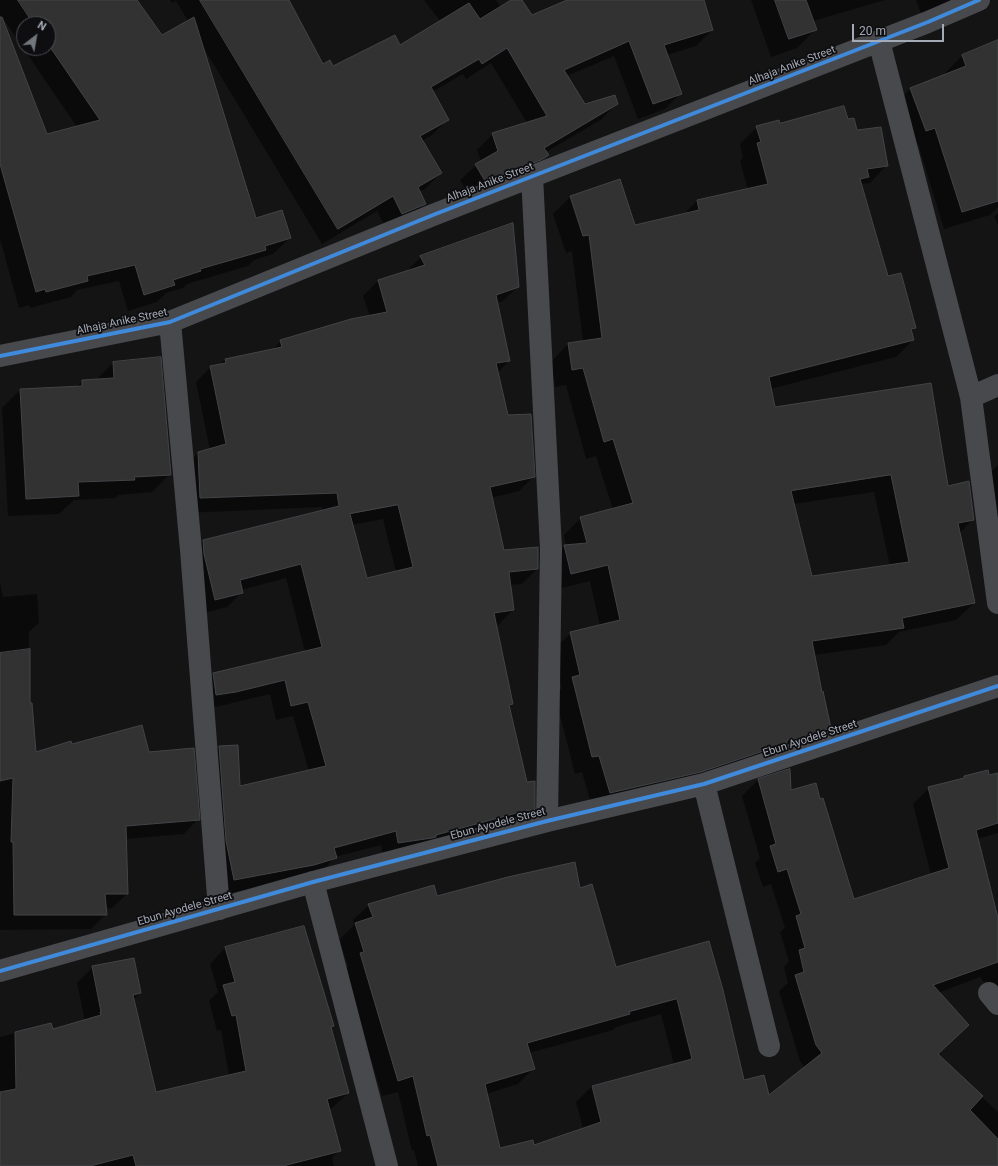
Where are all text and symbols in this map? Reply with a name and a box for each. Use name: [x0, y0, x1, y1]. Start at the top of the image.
north arrow: [16, 16, 56, 56]
scale bar: [854, 16, 946, 42]
text: N: [35, 19, 49, 34]
text: 20 m: [859, 24, 886, 38]
street label: Alhaja Anike Street: [747, 43, 837, 89]
street label: Alhaja Anike Street: [445, 160, 535, 206]
street label: Alhaja Anike Street: [76, 306, 168, 338]
street label: Ebun Ayodele Street: [761, 718, 859, 760]
street label: Ebun Ayodele Street: [449, 805, 547, 843]
street label: Ebun Ayodele Street: [136, 889, 234, 929]

